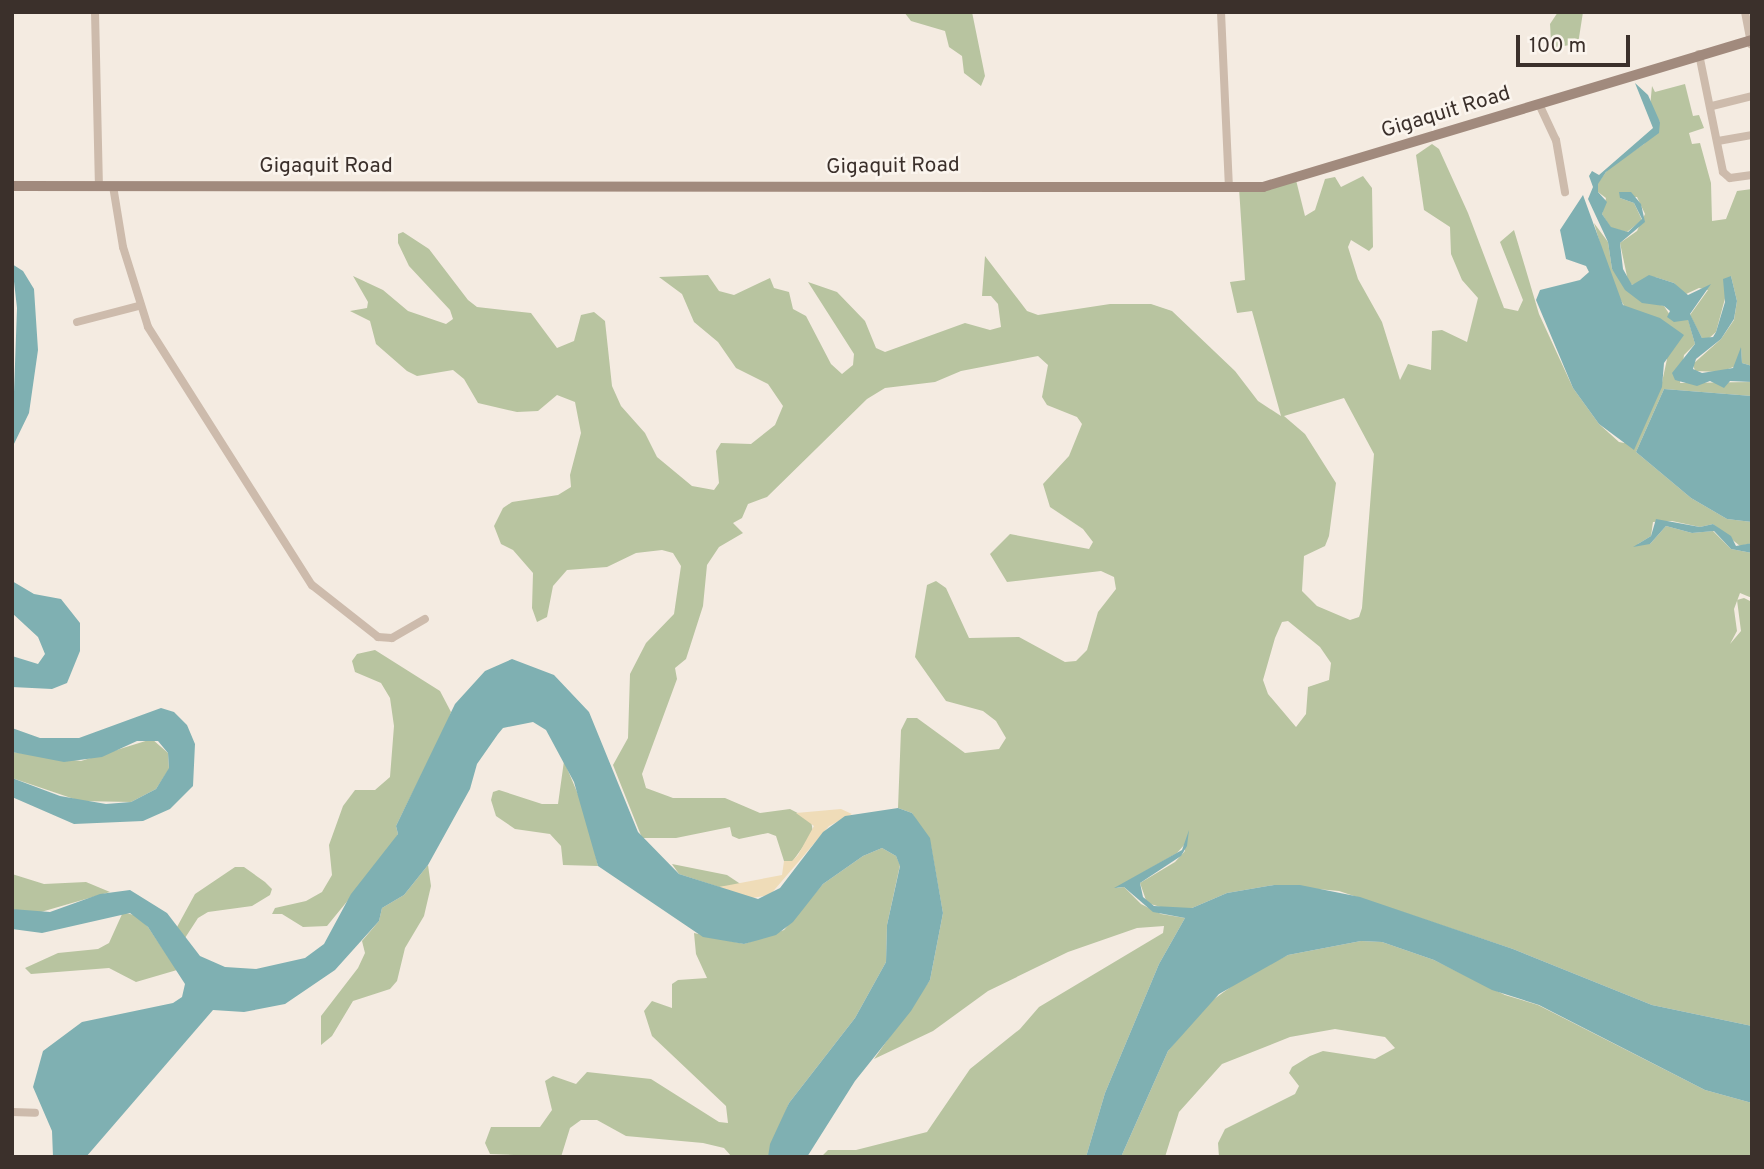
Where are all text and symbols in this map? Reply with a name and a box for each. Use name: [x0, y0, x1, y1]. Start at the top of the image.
scale bar: [1519, 21, 1633, 65]
text: 100 m: [1529, 33, 1586, 60]
street label: Gigaquit Road: [1378, 81, 1514, 145]
street label: Gigaquit Road: [826, 153, 960, 181]
street label: Gigaquit Road: [259, 154, 393, 180]

